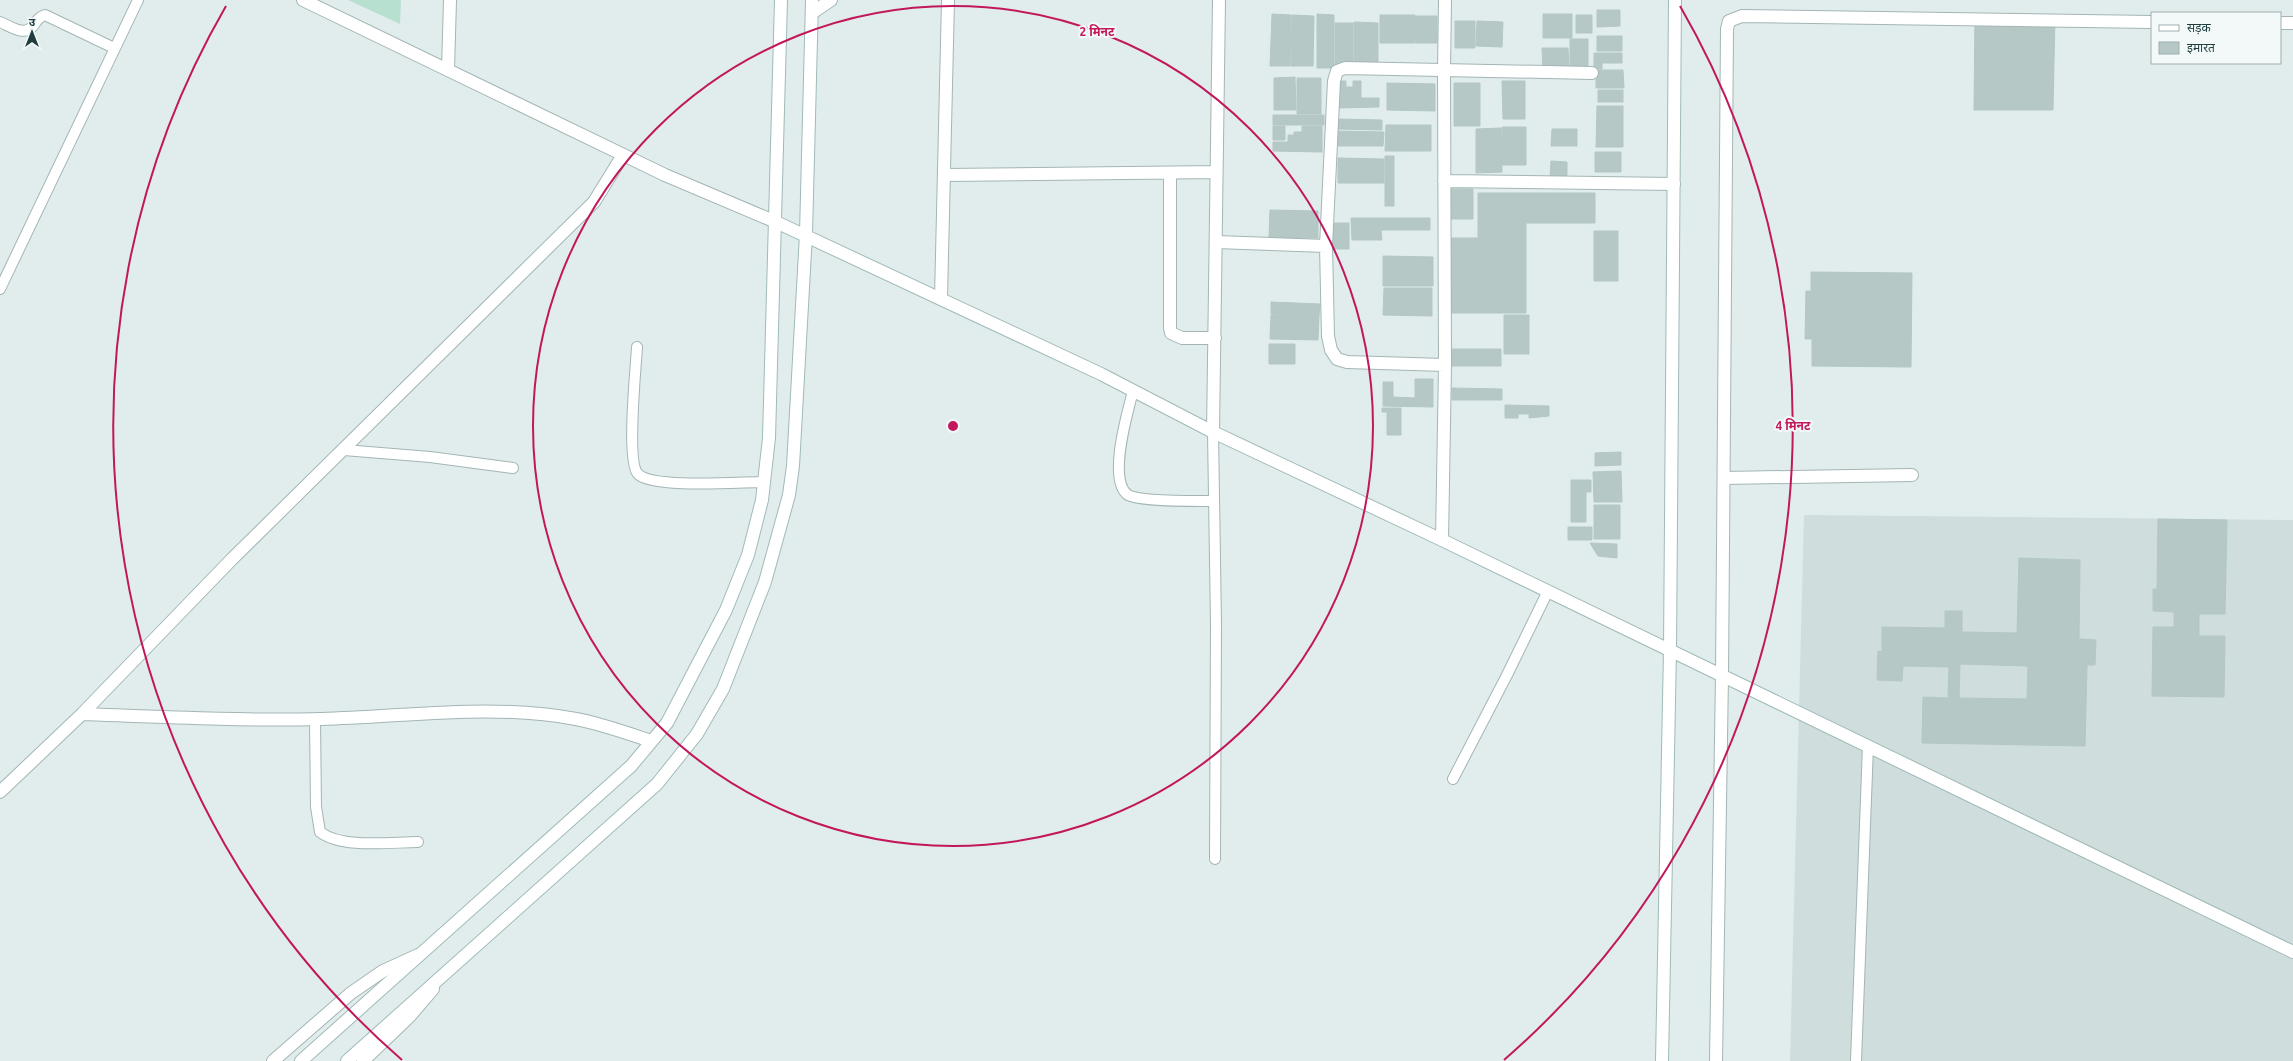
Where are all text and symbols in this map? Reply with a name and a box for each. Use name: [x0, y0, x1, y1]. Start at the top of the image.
north arrow: [12, 12, 52, 52]
legend: [2151, 12, 2281, 64]
text: उ: [29, 16, 36, 28]
text: सड़क: [2187, 21, 2212, 35]
text: 2 मिनट: [1080, 24, 1115, 38]
text: इमारत: [2187, 41, 2216, 55]
text: 4 मिनट: [1776, 418, 1811, 432]
centre of rings: [946, 419, 960, 433]

